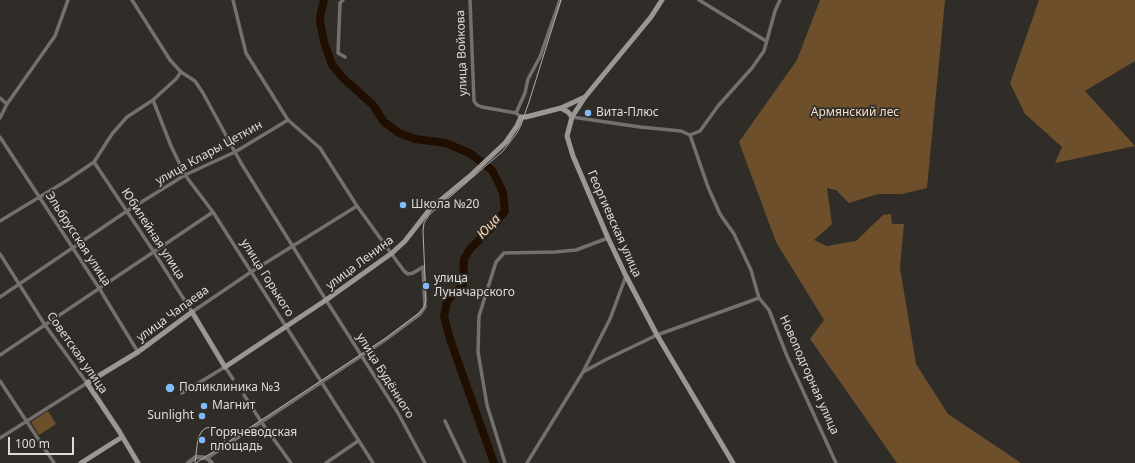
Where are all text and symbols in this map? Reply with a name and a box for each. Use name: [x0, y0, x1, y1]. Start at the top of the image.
street label: улица Войкова: [453, 10, 471, 96]
place label: Вита-Плюс: [596, 106, 659, 120]
park label: Армянский лес: [811, 106, 899, 120]
marker: Вита-Плюс: [583, 108, 593, 118]
street label: улица Клары Цеткин: [153, 118, 265, 188]
street label: Георгиевская улица: [584, 168, 644, 280]
street label: Юбилейная улица: [118, 186, 188, 282]
street label: Эльбрусская улица: [42, 189, 114, 289]
place label: Школа №20: [411, 198, 479, 212]
marker: Школа №20: [398, 200, 408, 210]
water label: Юца: [474, 212, 504, 242]
street label: улица Ленина: [323, 233, 397, 293]
street label: улица Горького: [237, 236, 297, 320]
place label: улица Луначарского: [434, 272, 515, 300]
marker: улица Луначарского: [421, 281, 431, 291]
street label: улица Чапаева: [134, 283, 212, 345]
street label: Советская улица: [43, 309, 111, 397]
street label: Новоподгорная улица: [776, 313, 842, 437]
street label: улица Будённого: [353, 331, 417, 421]
place label: Поликлиника №3: [179, 381, 280, 395]
marker: Поликлиника №3: [164, 382, 176, 394]
place label: Магнит: [212, 399, 255, 413]
marker: Магнит: [199, 401, 209, 411]
place label: Sunlight: [147, 409, 194, 423]
marker: Sunlight: [197, 411, 207, 421]
place label: Горячеводская площадь: [210, 426, 297, 454]
scale bar: [10, 429, 76, 455]
text: 100 m: [15, 435, 50, 452]
marker: Горячеводская площадь: [197, 435, 207, 445]

